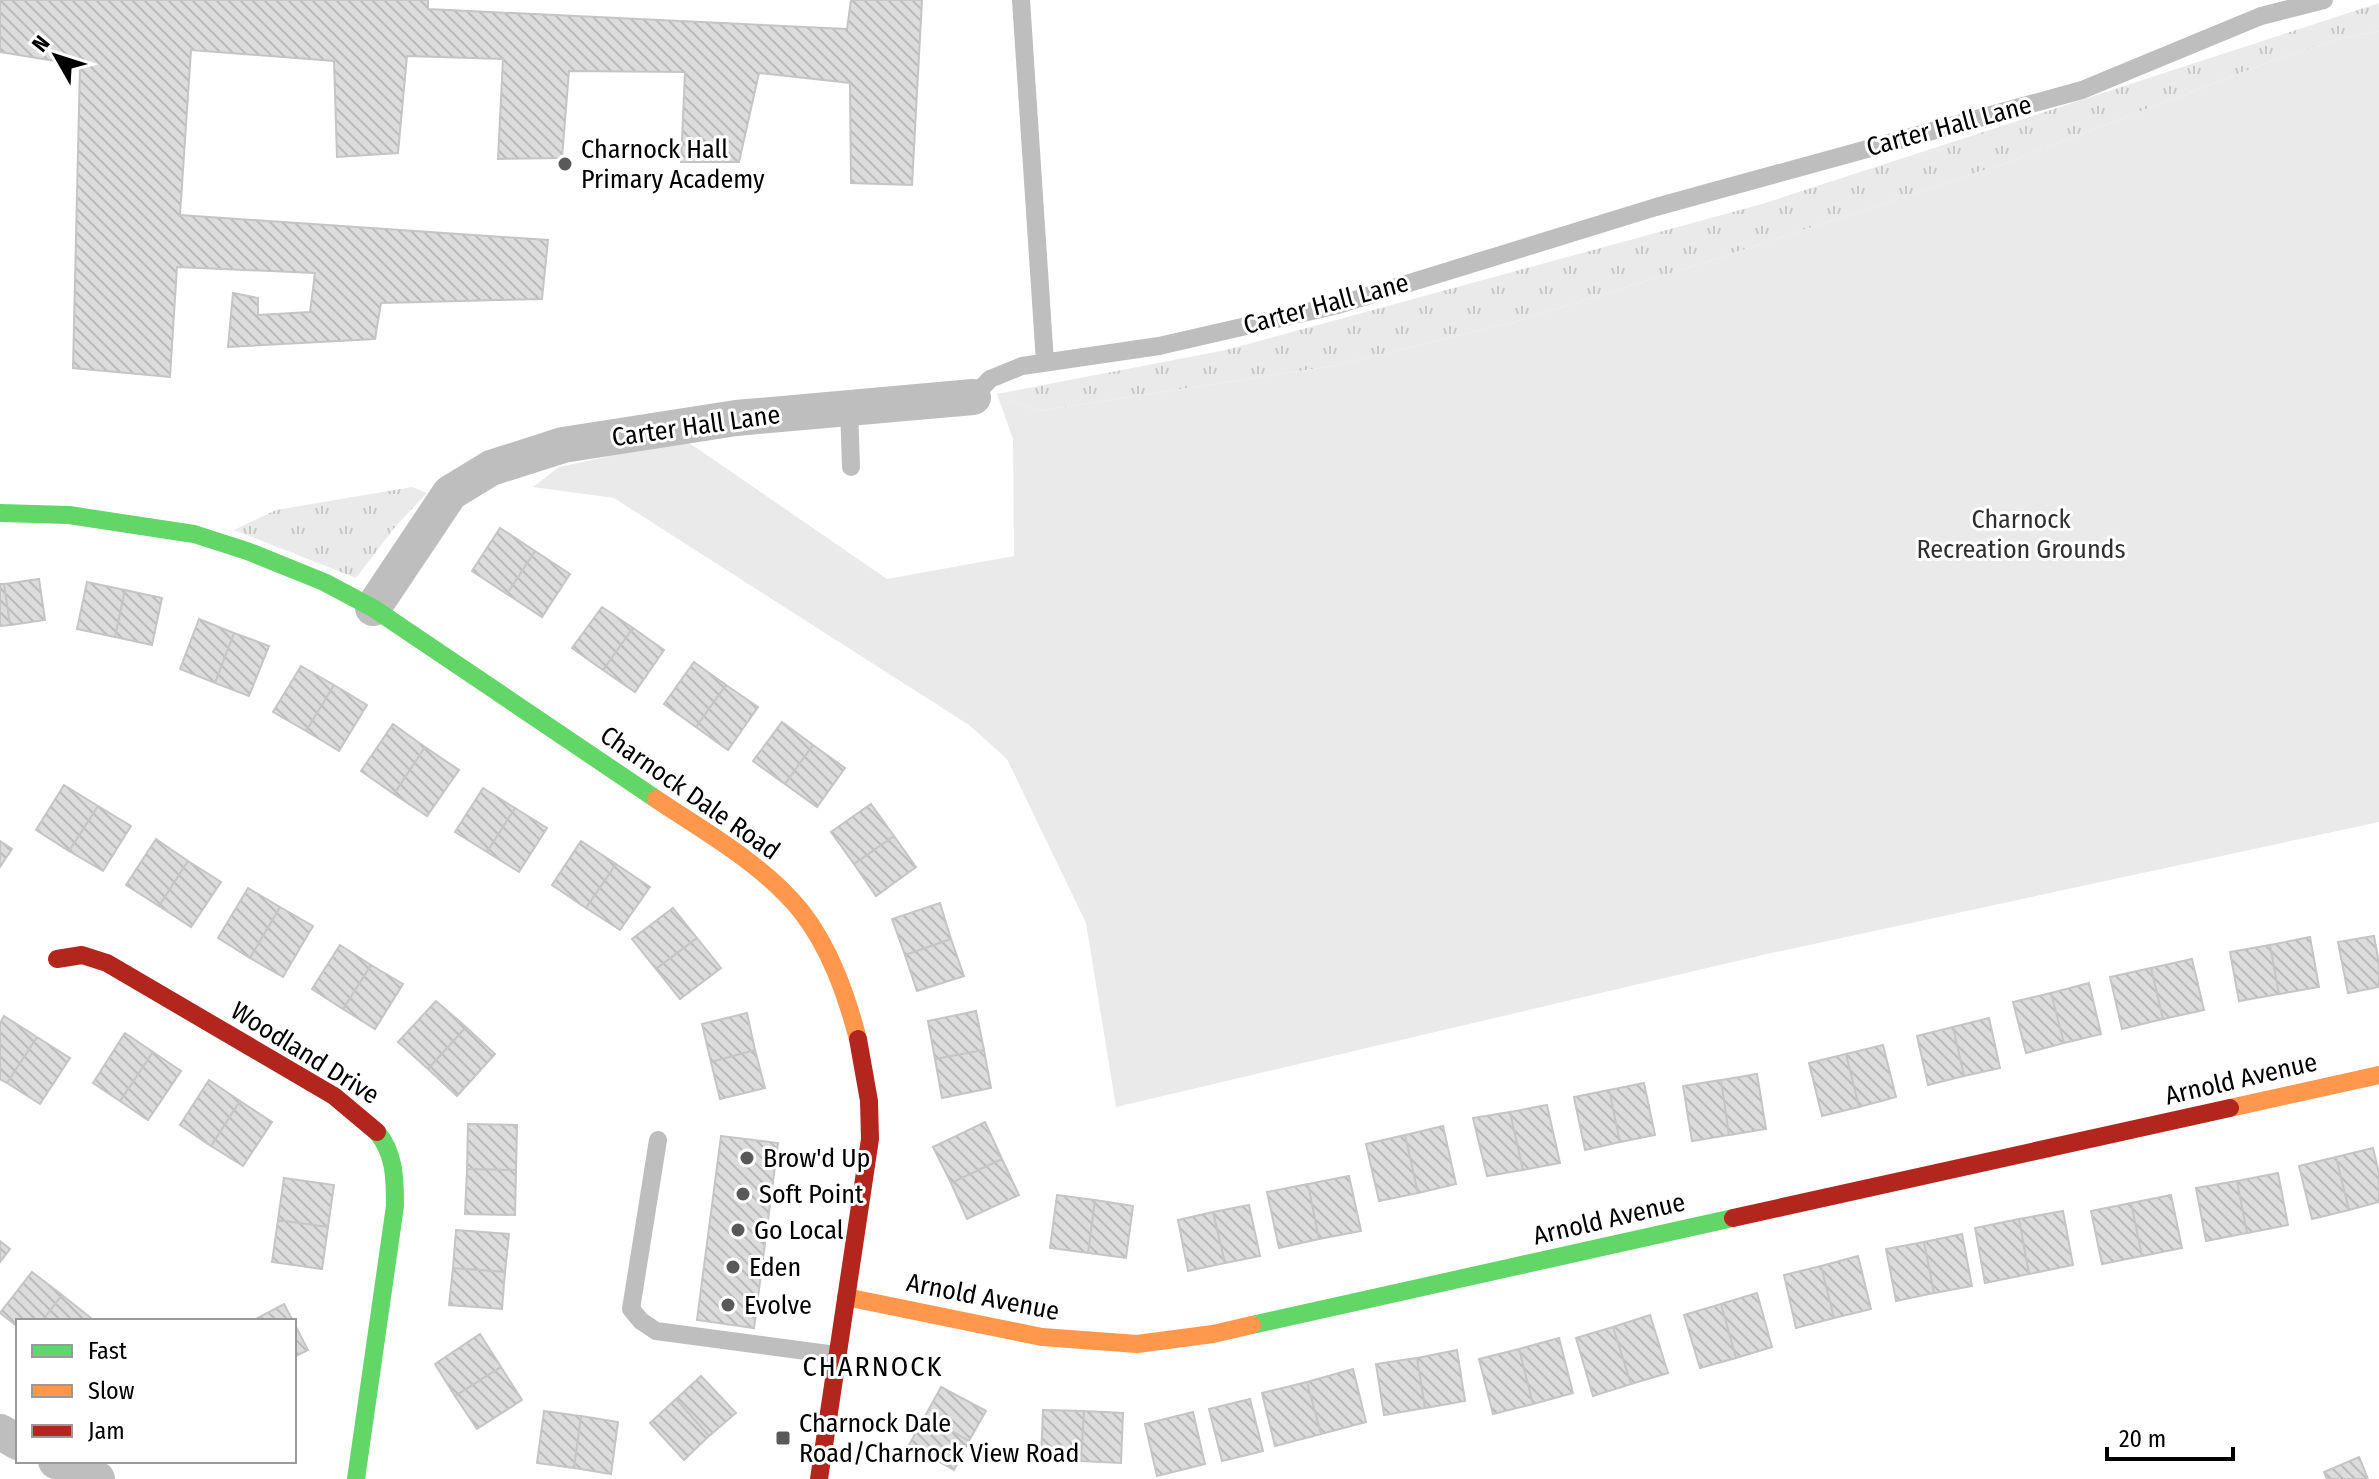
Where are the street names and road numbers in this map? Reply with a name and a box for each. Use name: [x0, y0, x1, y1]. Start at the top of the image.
street label: Carter Hall Lane: [1863, 89, 2035, 163]
street label: Carter Hall Lane: [1240, 267, 1412, 341]
street label: Carter Hall Lane: [610, 399, 782, 453]
street label: Charnock Dale Road: [594, 719, 786, 867]
street label: Woodland Drive: [225, 995, 385, 1111]
street label: Arnold Avenue: [2162, 1046, 2320, 1112]
street label: Arnold Avenue: [1530, 1186, 1688, 1252]
street label: Arnold Avenue: [904, 1267, 1062, 1327]

